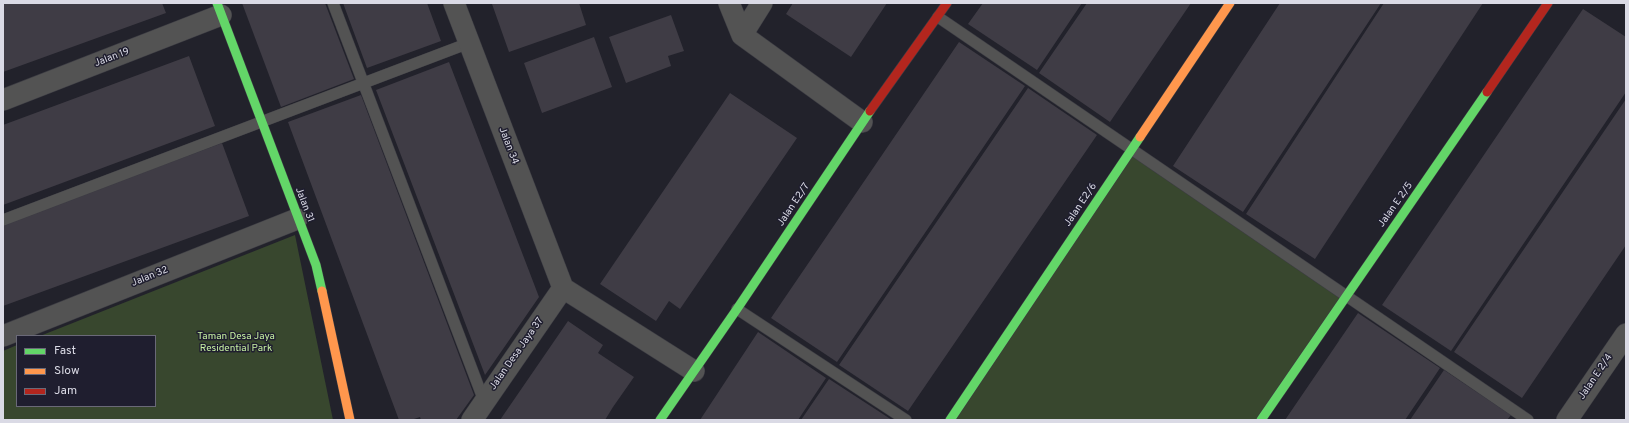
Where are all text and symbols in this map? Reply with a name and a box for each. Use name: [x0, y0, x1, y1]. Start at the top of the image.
street label: Jalan 19: [93, 46, 131, 70]
street label: Jalan 34: [495, 126, 521, 166]
street label: Jalan E 2/5: [1376, 180, 1416, 230]
street label: Jalan E2/7: [775, 181, 813, 229]
street label: Jalan E2/6: [1062, 181, 1100, 229]
street label: Jalan 31: [292, 186, 316, 224]
street label: Jalan 32: [130, 264, 170, 290]
street label: Jalan Desa Jaya 37: [488, 316, 546, 392]
park label: Taman Desa Jaya Residential Park: [197, 331, 275, 354]
legend: [16, 335, 156, 407]
text: Fast: [54, 343, 76, 359]
street label: Jalan E 2/4: [1576, 352, 1616, 402]
text: Slow: [54, 363, 80, 379]
text: Jam: [54, 383, 77, 399]

